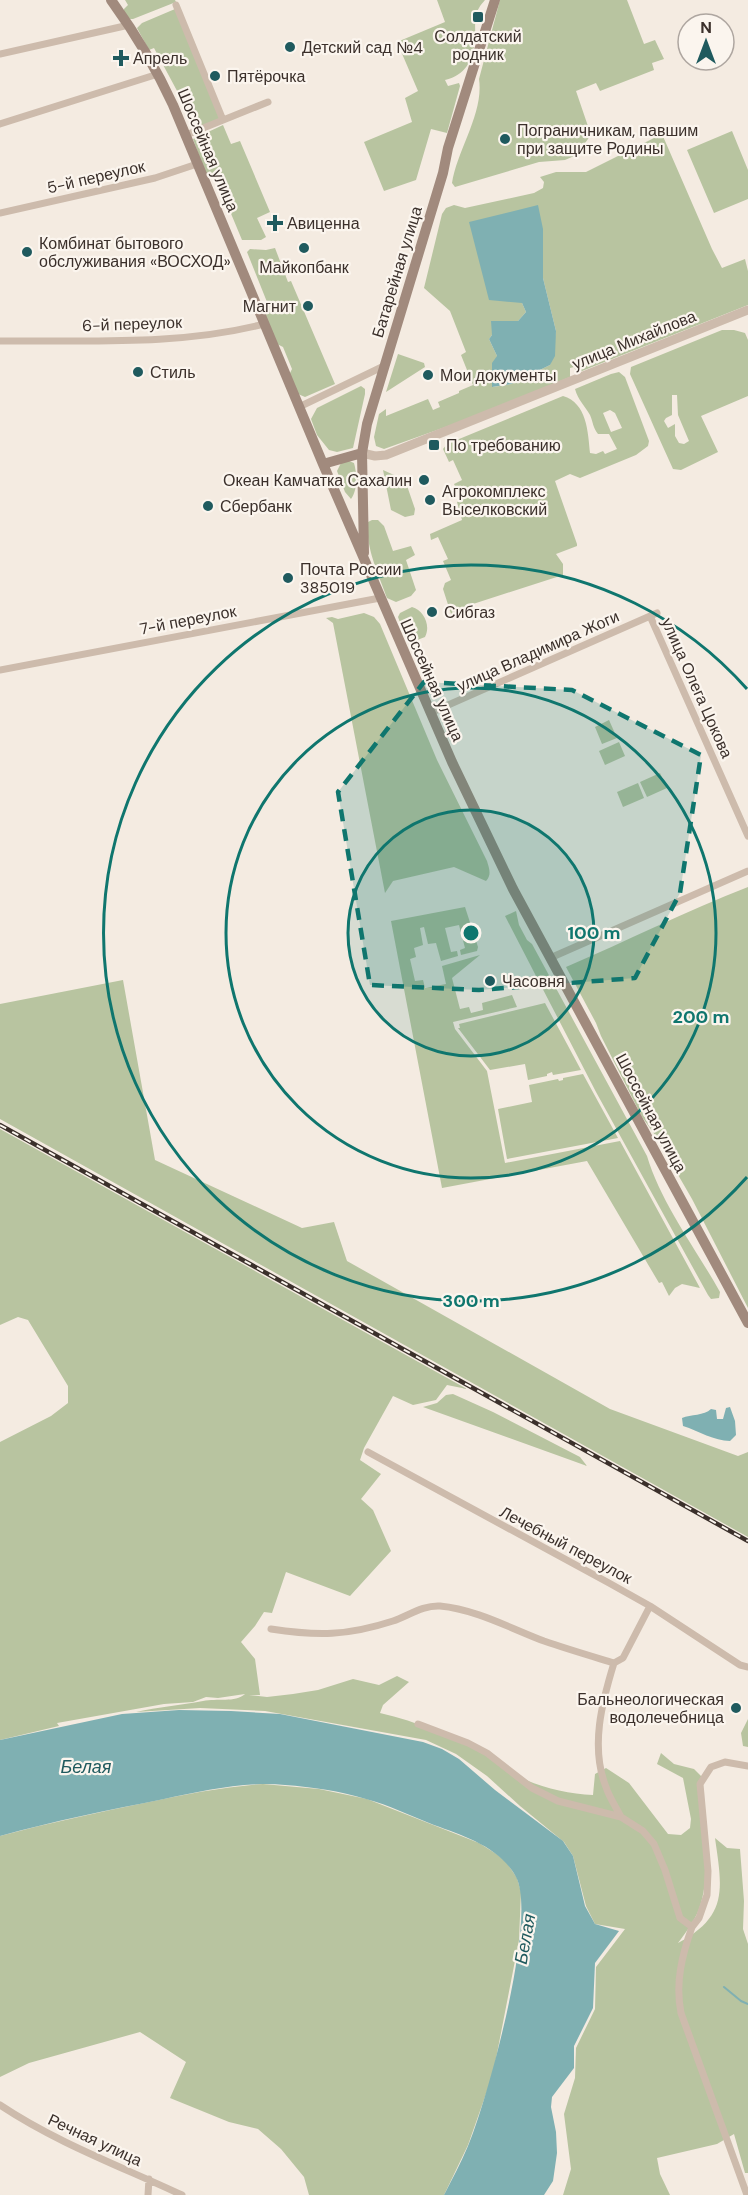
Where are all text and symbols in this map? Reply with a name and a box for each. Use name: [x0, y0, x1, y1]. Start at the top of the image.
marker: Солдатский родник: [471, 10, 485, 24]
north arrow: [676, 12, 736, 72]
text: N: [700, 17, 712, 38]
place label: Солдатский родник: [434, 26, 522, 65]
place label: Детский сад №4: [302, 37, 423, 58]
marker: Детский сад №4: [283, 40, 297, 54]
place label: Апрель: [133, 48, 187, 69]
marker: Апрель: [114, 51, 128, 65]
place label: Пятёрочка: [227, 66, 306, 87]
marker: Пятёрочка: [208, 69, 222, 83]
street label: Шоссейная улица: [173, 85, 243, 215]
place label: Пограничникам, павшим при защите Родины: [517, 120, 698, 159]
marker: Пограничникам, павшим при защите Родины: [498, 132, 512, 146]
street label: 5-й переулок: [45, 155, 148, 198]
street label: Батарейная улица: [367, 204, 427, 340]
place label: Авиценна: [287, 213, 360, 234]
marker: Авиценна: [268, 216, 282, 230]
place label: Комбинат бытового обслуживания «ВОСХОД»: [39, 233, 231, 272]
marker: Майкопбанк: [297, 241, 311, 255]
marker: Комбинат бытового обслуживания «ВОСХОД»: [20, 245, 34, 259]
place label: Майкопбанк: [259, 257, 350, 278]
place label: Магнит: [243, 296, 297, 317]
marker: Магнит: [301, 299, 315, 313]
street label: улица Михайлова: [569, 306, 699, 374]
street label: 6-й переулок: [82, 312, 183, 336]
place label: Стиль: [150, 362, 196, 383]
marker: Стиль: [131, 365, 145, 379]
place label: Мои документы: [440, 365, 556, 386]
marker: Мои документы: [421, 368, 435, 382]
place label: По требованию: [446, 435, 561, 456]
marker: По требованию: [427, 438, 441, 452]
place label: Океан Камчатка Сахалин: [223, 470, 412, 491]
marker: Океан Камчатка Сахалин: [417, 473, 431, 487]
place label: Агрокомплекс Выселковский: [442, 481, 547, 520]
marker: Агрокомплекс Выселковский: [423, 493, 437, 507]
place label: Сбербанк: [220, 496, 293, 517]
marker: Сбербанк: [201, 499, 215, 513]
place label: Почта России 385019: [300, 559, 401, 598]
marker: Почта России 385019: [281, 571, 295, 585]
street label: 7-й переулок: [138, 600, 239, 640]
place label: Сибгаз: [444, 602, 495, 623]
marker: Сибгаз: [425, 605, 439, 619]
street label: улица Владимира Жоги: [453, 606, 623, 696]
street label: Шоссейная улица: [396, 615, 468, 745]
street label: улица Олега Цокова: [657, 615, 737, 762]
text: 100 m: [567, 921, 621, 945]
centre of rings: [461, 923, 481, 943]
place label: Часовня: [502, 971, 565, 992]
marker: Часовня: [483, 974, 497, 988]
text: 200 m: [673, 1005, 729, 1029]
street label: Шоссейная улица: [611, 1050, 691, 1176]
text: 300 m: [442, 1289, 500, 1313]
street label: Лечебный переулок: [496, 1501, 637, 1589]
place label: Бальнеологическая водолечебница: [577, 1689, 724, 1728]
marker: Бальнеологическая водолечебница: [729, 1701, 743, 1715]
water label: Белая: [61, 1755, 112, 1779]
water label: Белая: [509, 1911, 541, 1966]
street label: Речная улица: [45, 2109, 145, 2171]

